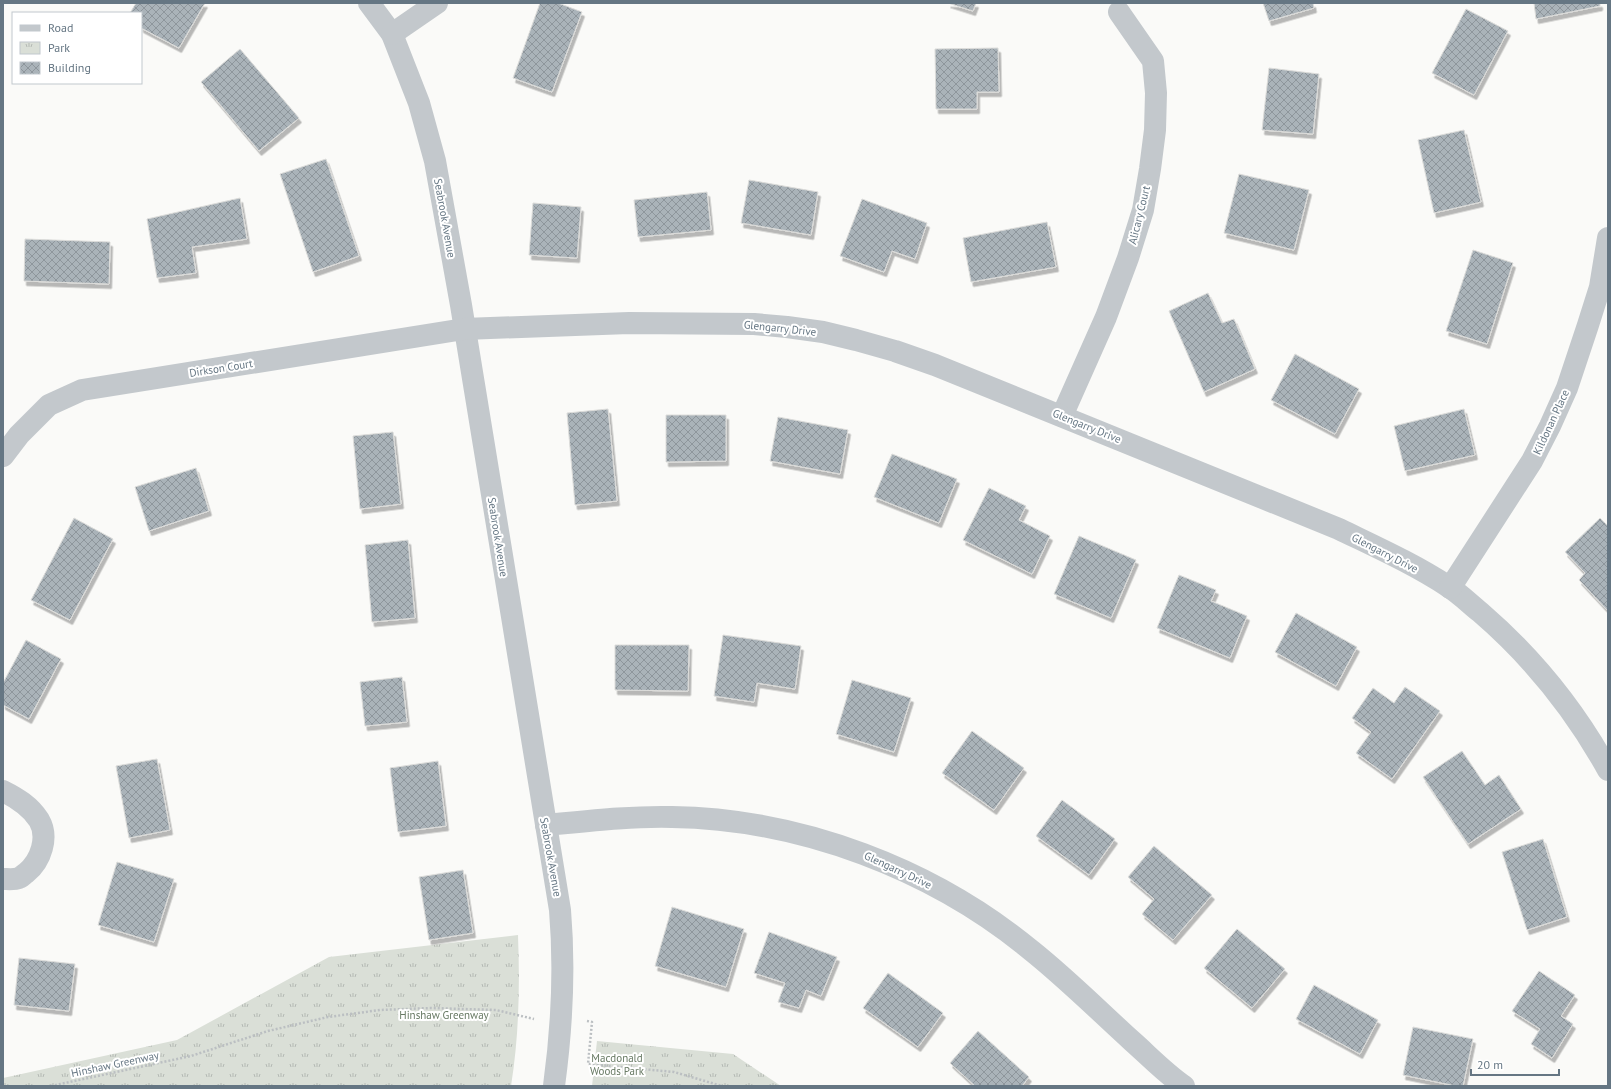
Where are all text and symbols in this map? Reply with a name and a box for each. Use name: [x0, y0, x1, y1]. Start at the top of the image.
legend: [12, 12, 142, 84]
text: Road: [48, 20, 73, 35]
text: Park: [48, 40, 70, 55]
text: Building: [48, 60, 91, 75]
street label: Seabrook Avenue: [431, 177, 459, 259]
street label: Alicary Court: [1125, 184, 1153, 246]
street label: Glengarry Drive: [743, 317, 817, 339]
street label: Dirkson Court: [188, 356, 254, 380]
street label: Kildonan Place: [1530, 387, 1572, 457]
street label: Glengarry Drive: [1051, 406, 1124, 446]
street label: Seabrook Avenue: [485, 496, 511, 578]
street label: Glengarry Drive: [1349, 530, 1421, 576]
street label: Seabrook Avenue: [537, 816, 565, 898]
street label: Glengarry Drive: [862, 848, 934, 892]
park label: Hinshaw Greenway: [399, 1008, 490, 1022]
street label: Hinshaw Greenway: [70, 1048, 161, 1080]
park label: Macdonald Woods Park: [590, 1051, 645, 1078]
scale bar: [1471, 1051, 1559, 1077]
text: 20 m: [1477, 1057, 1503, 1072]

